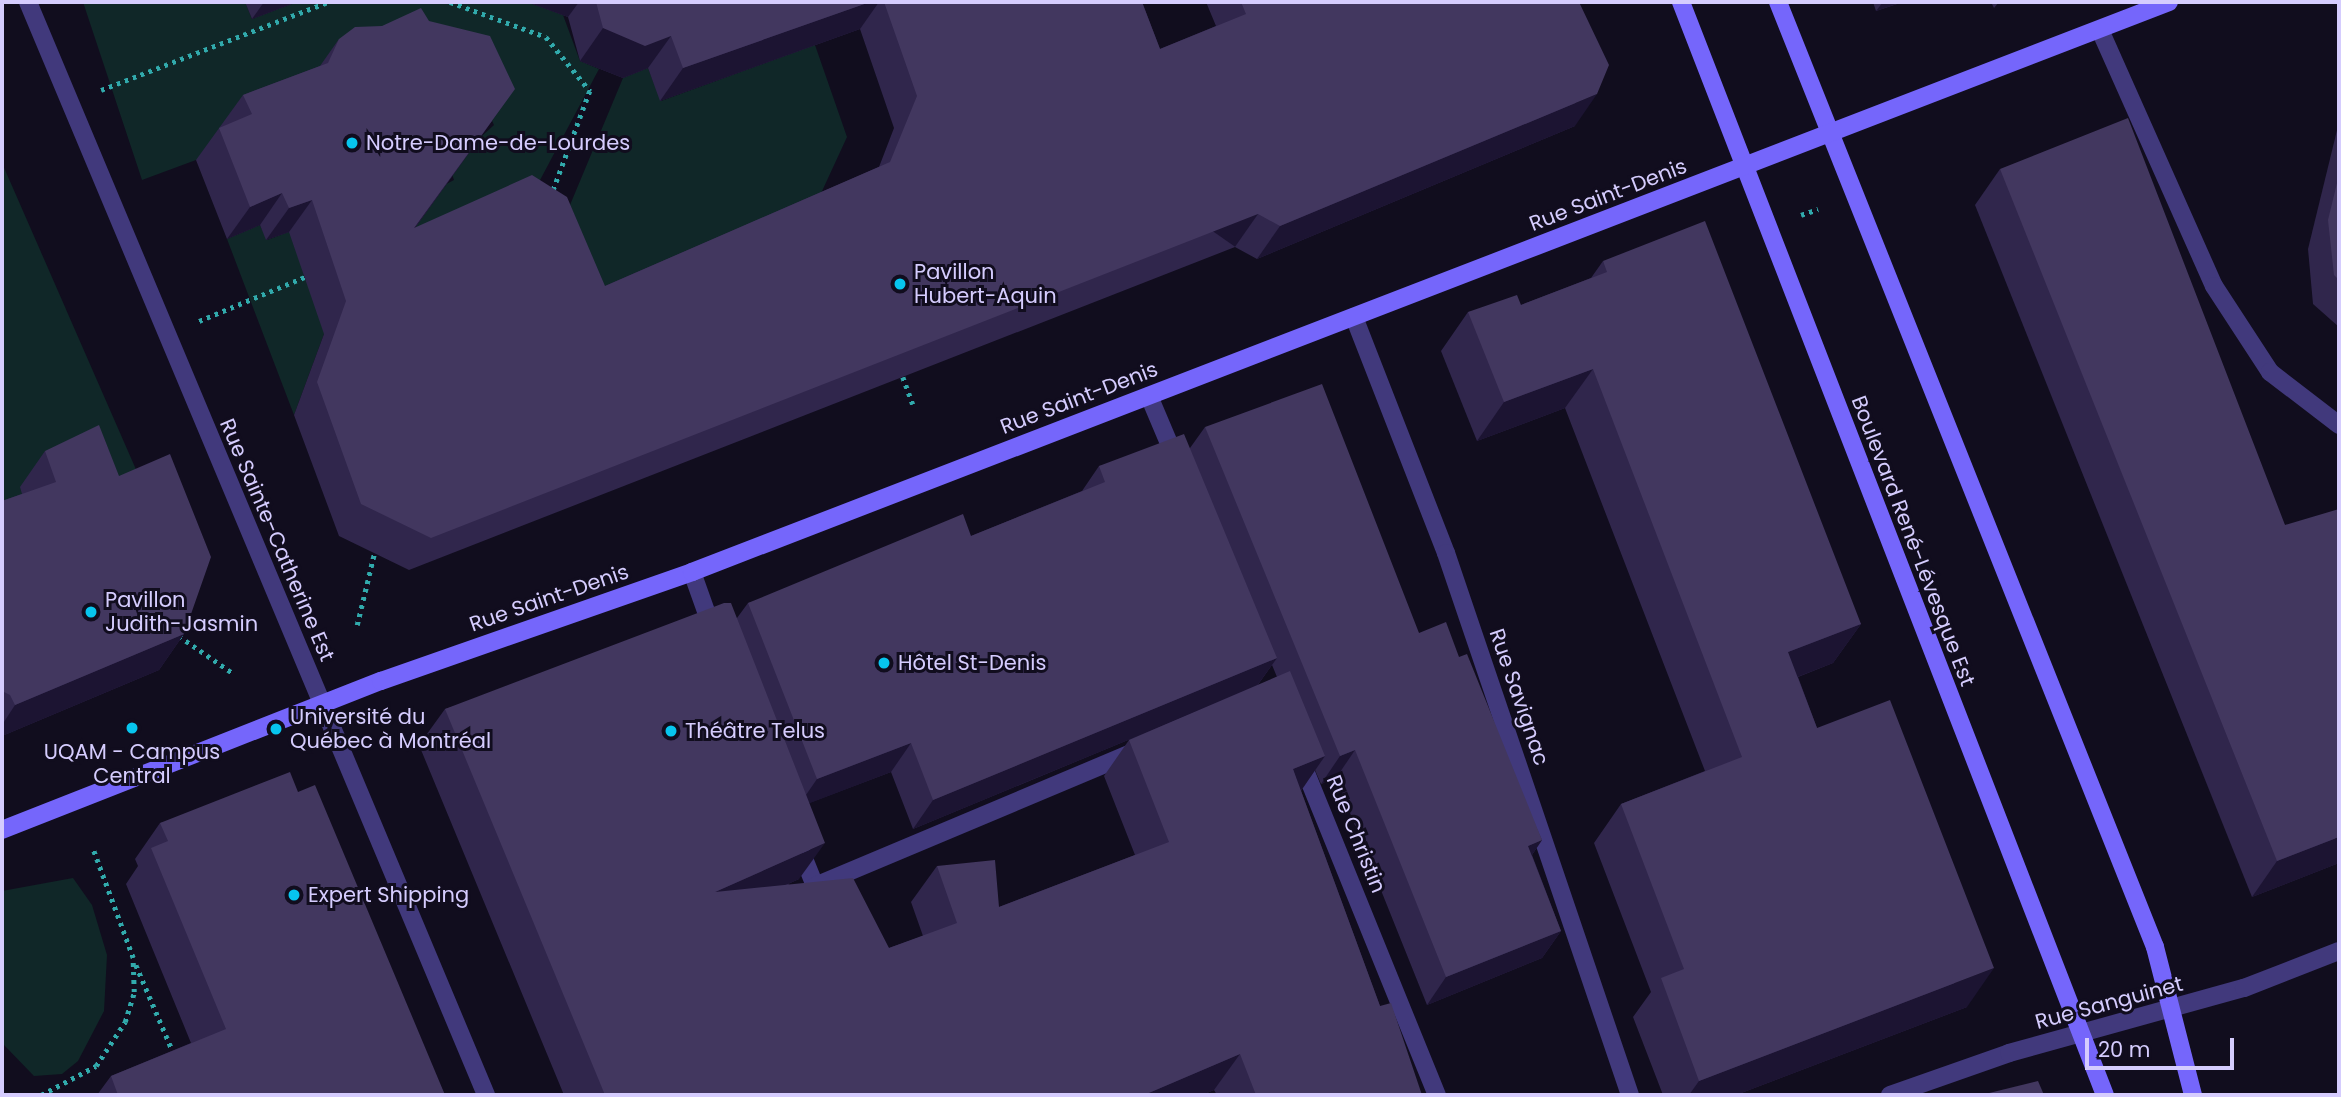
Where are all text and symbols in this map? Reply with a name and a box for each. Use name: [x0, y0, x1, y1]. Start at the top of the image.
place label: Notre-Dame-de-Lourdes: [366, 130, 630, 156]
marker: Notre-Dame-de-Lourdes: [344, 135, 360, 151]
street label: Rue Saint-Denis: [1526, 153, 1690, 237]
place label: Pavillon Hubert-Aquin: [914, 259, 1057, 309]
marker: Pavillon Hubert-Aquin: [892, 276, 908, 292]
street label: Rue Saint-Denis: [997, 356, 1161, 440]
street label: Boulevard René-Lévesque Est: [1846, 392, 1980, 690]
street label: Rue Sainte-Catherine Est: [214, 415, 340, 665]
street label: Rue Saint-Denis: [466, 559, 632, 637]
place label: Pavillon Judith-Jasmin: [105, 587, 258, 637]
marker: Pavillon Judith-Jasmin: [83, 604, 99, 620]
street label: Rue Savignac: [1484, 625, 1554, 769]
place label: Hôtel St-Denis: [898, 650, 1046, 676]
marker: Hôtel St-Denis: [876, 655, 892, 671]
place label: Université du Québec à Montréal: [290, 704, 491, 754]
place label: Théâtre Telus: [685, 718, 825, 744]
marker: UQAM - Campus Central: [124, 720, 140, 736]
marker: Université du Québec à Montréal: [268, 721, 284, 737]
marker: Théâtre Telus: [663, 723, 679, 739]
place label: UQAM - Campus Central: [44, 739, 220, 789]
street label: Rue Christin: [1321, 771, 1391, 897]
place label: Expert Shipping: [308, 882, 469, 908]
marker: Expert Shipping: [286, 887, 302, 903]
street label: Rue Sanguinet: [2032, 971, 2186, 1035]
scale bar: [2089, 1024, 2238, 1068]
text: 20 m: [2098, 1035, 2151, 1064]

